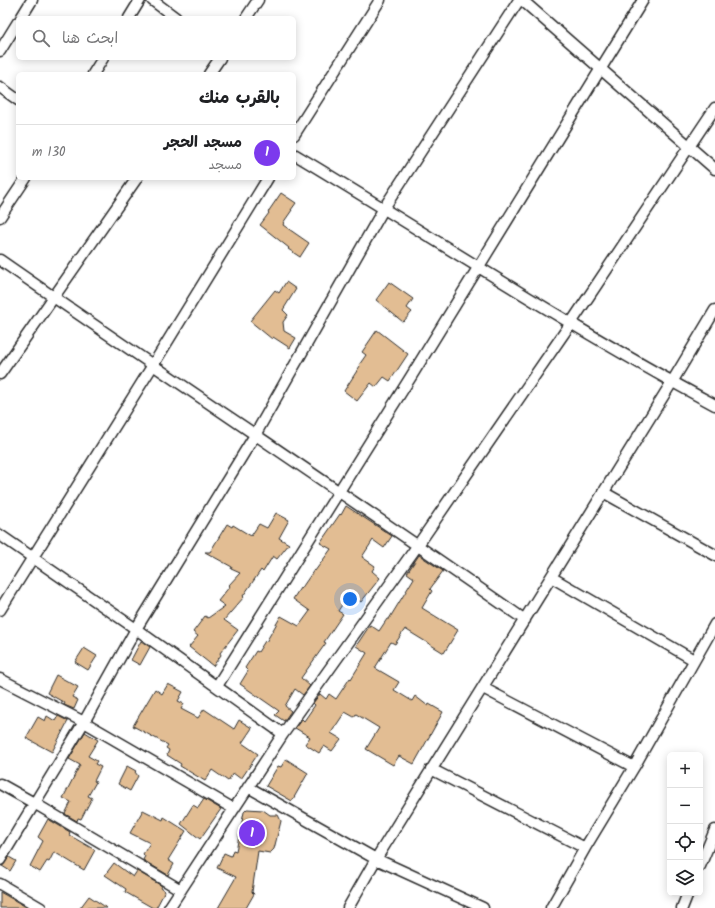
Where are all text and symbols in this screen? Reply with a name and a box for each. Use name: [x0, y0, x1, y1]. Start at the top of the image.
search box: [16, 16, 296, 60]
icon: search: [30, 27, 52, 49]
text: ابحث هنا: [62, 27, 118, 51]
text: بالقرب منك: [199, 85, 280, 112]
text: مسجد الحجر: [164, 131, 242, 155]
text: 130 m: [32, 142, 66, 163]
text: 1: [265, 142, 269, 163]
text: مسجد: [209, 155, 242, 176]
your location: [340, 589, 360, 609]
map controls: [667, 752, 703, 896]
button: +: [667, 752, 703, 788]
button: −: [667, 788, 703, 824]
pin: 1: [239, 818, 265, 848]
button: locate: [667, 824, 703, 860]
button: layers: [667, 860, 703, 896]

